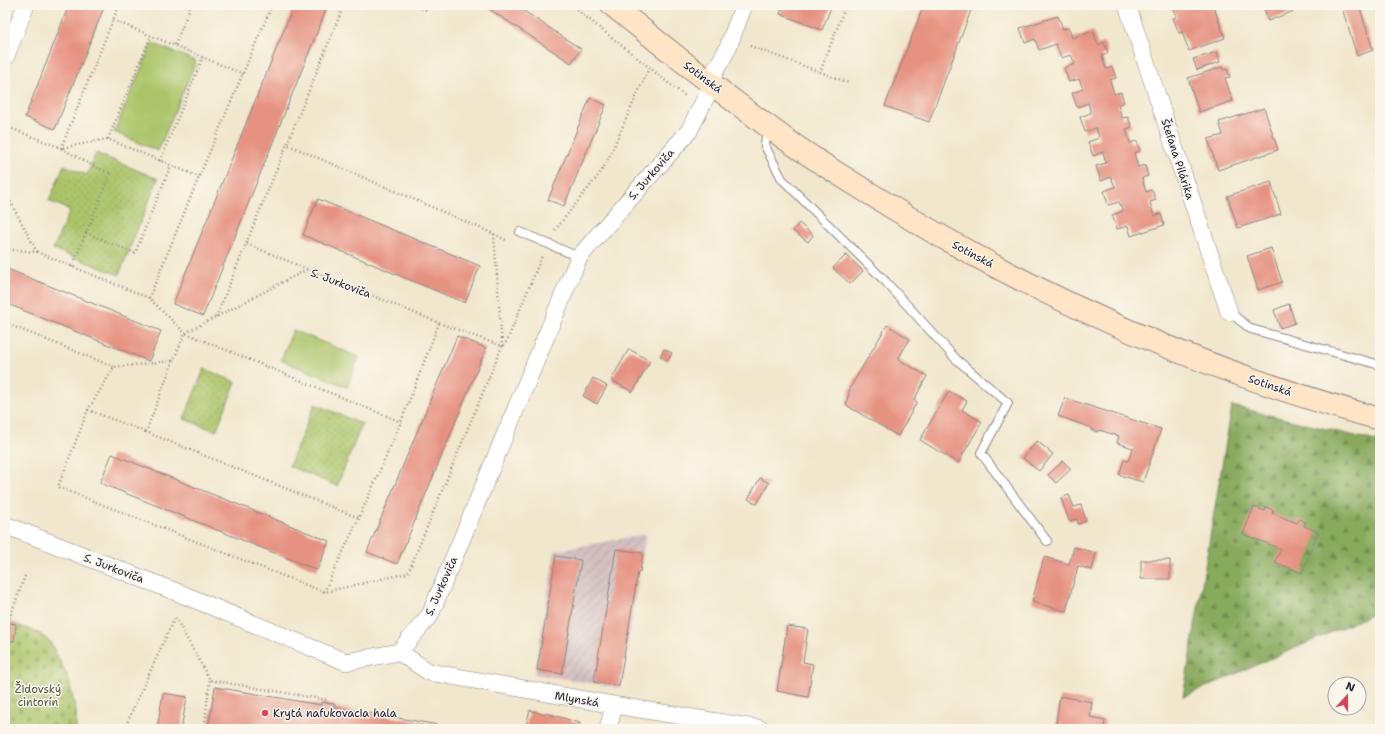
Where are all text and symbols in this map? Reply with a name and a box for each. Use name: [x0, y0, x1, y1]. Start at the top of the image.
street label: Sotinská: [680, 58, 725, 97]
street label: Štefana Pilárika: [1157, 117, 1199, 202]
street label: S. Jurkoviča: [625, 145, 678, 203]
street label: Sotinská: [949, 237, 996, 272]
street label: S. Jurkoviča: [309, 265, 373, 302]
street label: Sotinská: [1246, 371, 1294, 400]
street label: S. Jurkoviča: [82, 550, 146, 587]
street label: S. Jurkoviča: [422, 554, 461, 618]
north arrow: [1327, 676, 1367, 716]
text: N: [1344, 679, 1357, 696]
park label: Židovský cintorín: [15, 681, 61, 710]
street label: Mlynská: [554, 688, 600, 711]
place label: Krytá nafukovacia hala: [273, 706, 397, 721]
marker: Krytá nafukovacia hala: [260, 708, 270, 718]

